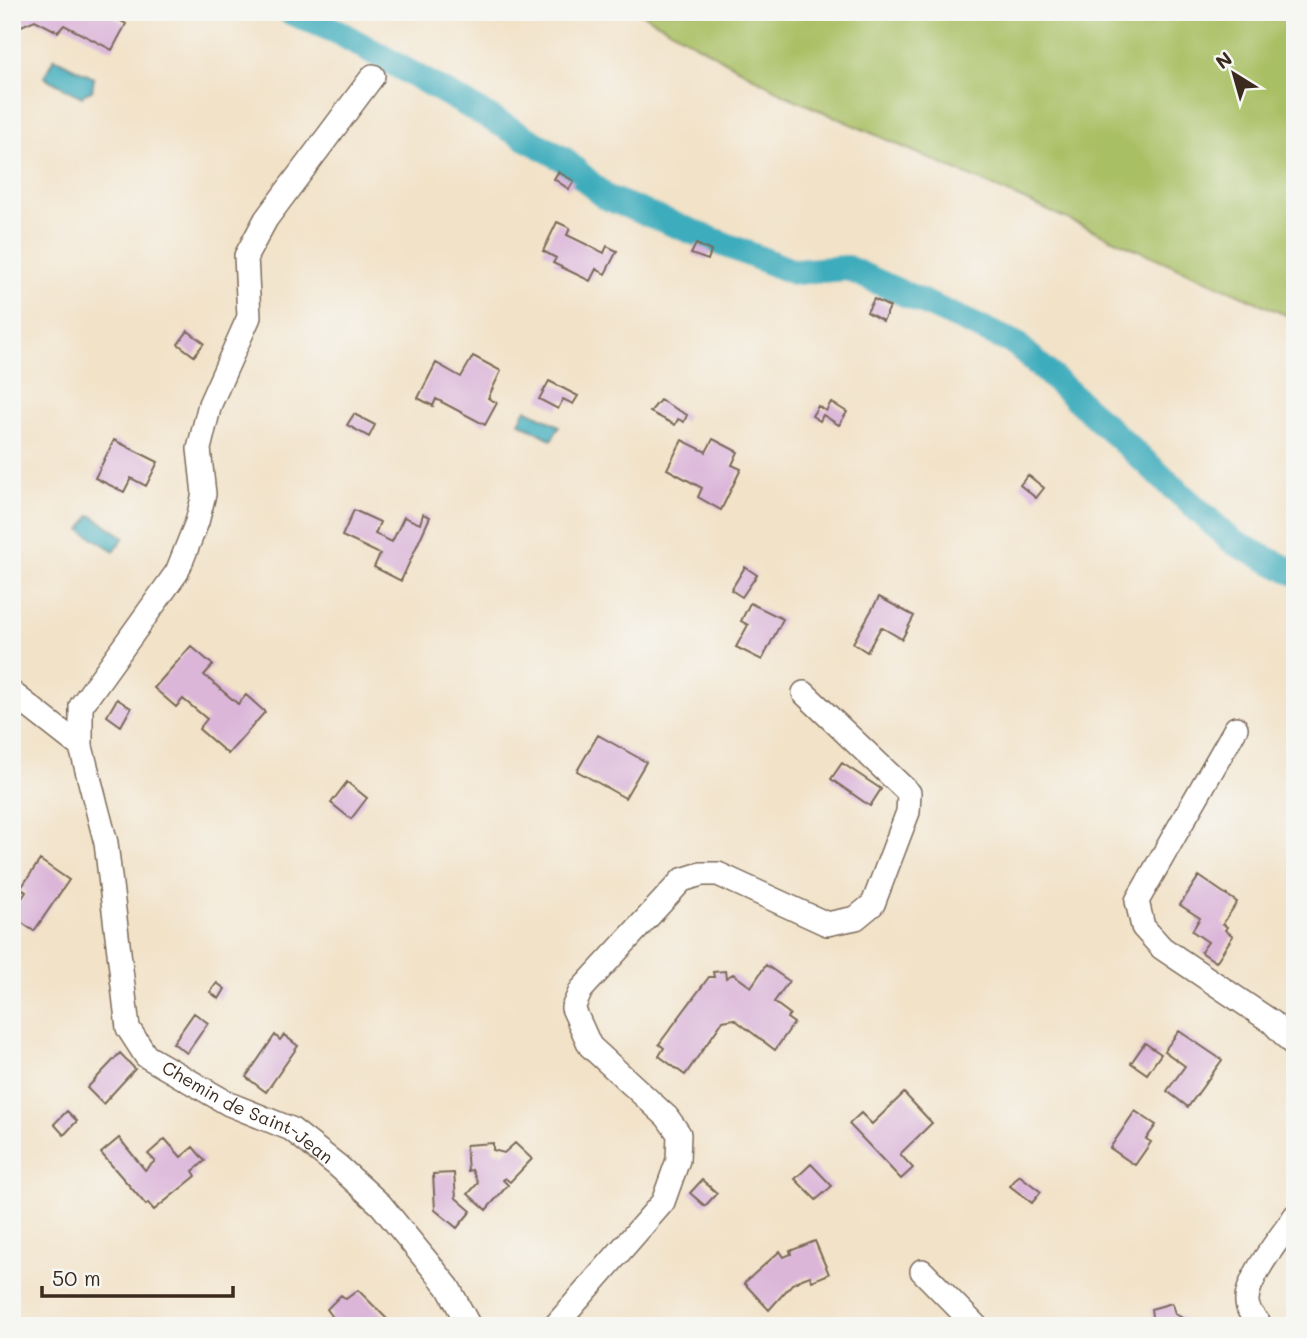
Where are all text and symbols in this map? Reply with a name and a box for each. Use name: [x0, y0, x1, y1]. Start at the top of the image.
north arrow: [1198, 38, 1268, 108]
text: N: [1210, 46, 1237, 74]
street label: Chemin de Saint-Jean: [158, 1055, 339, 1169]
scale bar: [42, 1254, 233, 1298]
text: 50 m: [52, 1264, 101, 1291]

